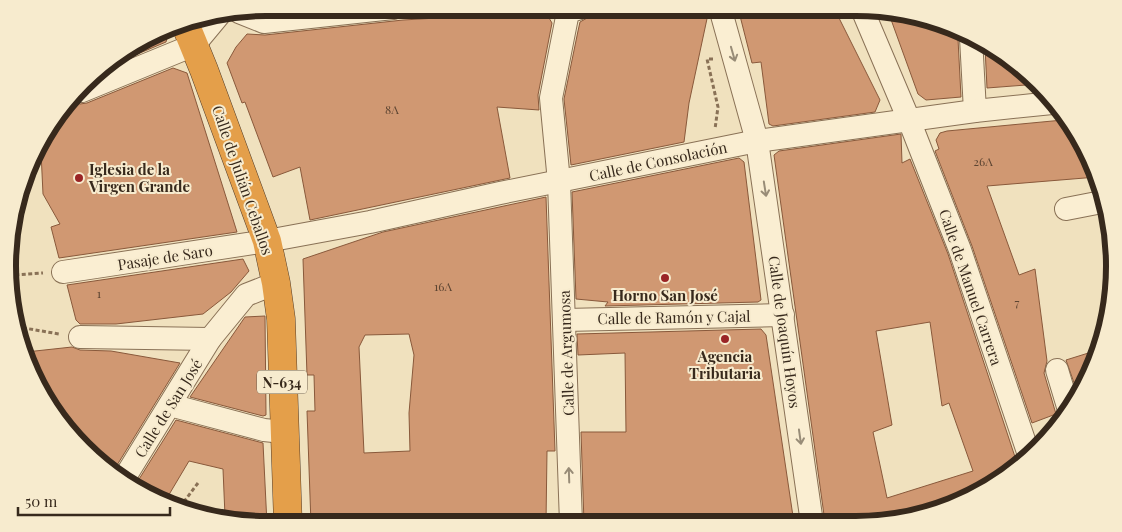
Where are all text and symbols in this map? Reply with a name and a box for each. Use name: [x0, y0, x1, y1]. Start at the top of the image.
one-way arrow: [729, 46, 738, 62]
house number: 8A: [385, 101, 399, 117]
street label: Calle de Julián Ceballos: [208, 103, 278, 257]
street label: Calle de Consolación: [587, 137, 729, 185]
house number: 26A: [973, 153, 993, 169]
place label: Iglesia de la Virgen Grande: [88, 159, 191, 196]
marker: Iglesia de la Virgen Grande: [73, 172, 85, 184]
one-way arrow: [760, 181, 770, 197]
street label: Calle de Manuel Carrera: [935, 206, 1007, 368]
street label: Pasaje de Saro: [116, 240, 214, 274]
street label: Calle de Joaquín Hoyos: [764, 255, 806, 409]
marker: Horno San José: [659, 272, 671, 284]
house number: 16A: [434, 278, 453, 294]
house number: 1: [97, 285, 102, 301]
place label: Horno San José: [612, 285, 718, 305]
street label: Calle de Argumosa: [554, 289, 578, 416]
house number: 7: [1015, 294, 1020, 310]
street label: Calle de Ramón y Cajal: [597, 306, 751, 328]
marker: Agencia Tributaria: [719, 333, 731, 345]
place label: Agencia Tributaria: [689, 346, 761, 383]
street label: Calle de San José: [130, 355, 206, 461]
road number: N-634: [257, 371, 307, 394]
one-way arrow: [795, 428, 805, 444]
one-way arrow: [565, 467, 574, 483]
scale bar: [18, 484, 170, 516]
text: 50 m: [25, 491, 58, 511]

